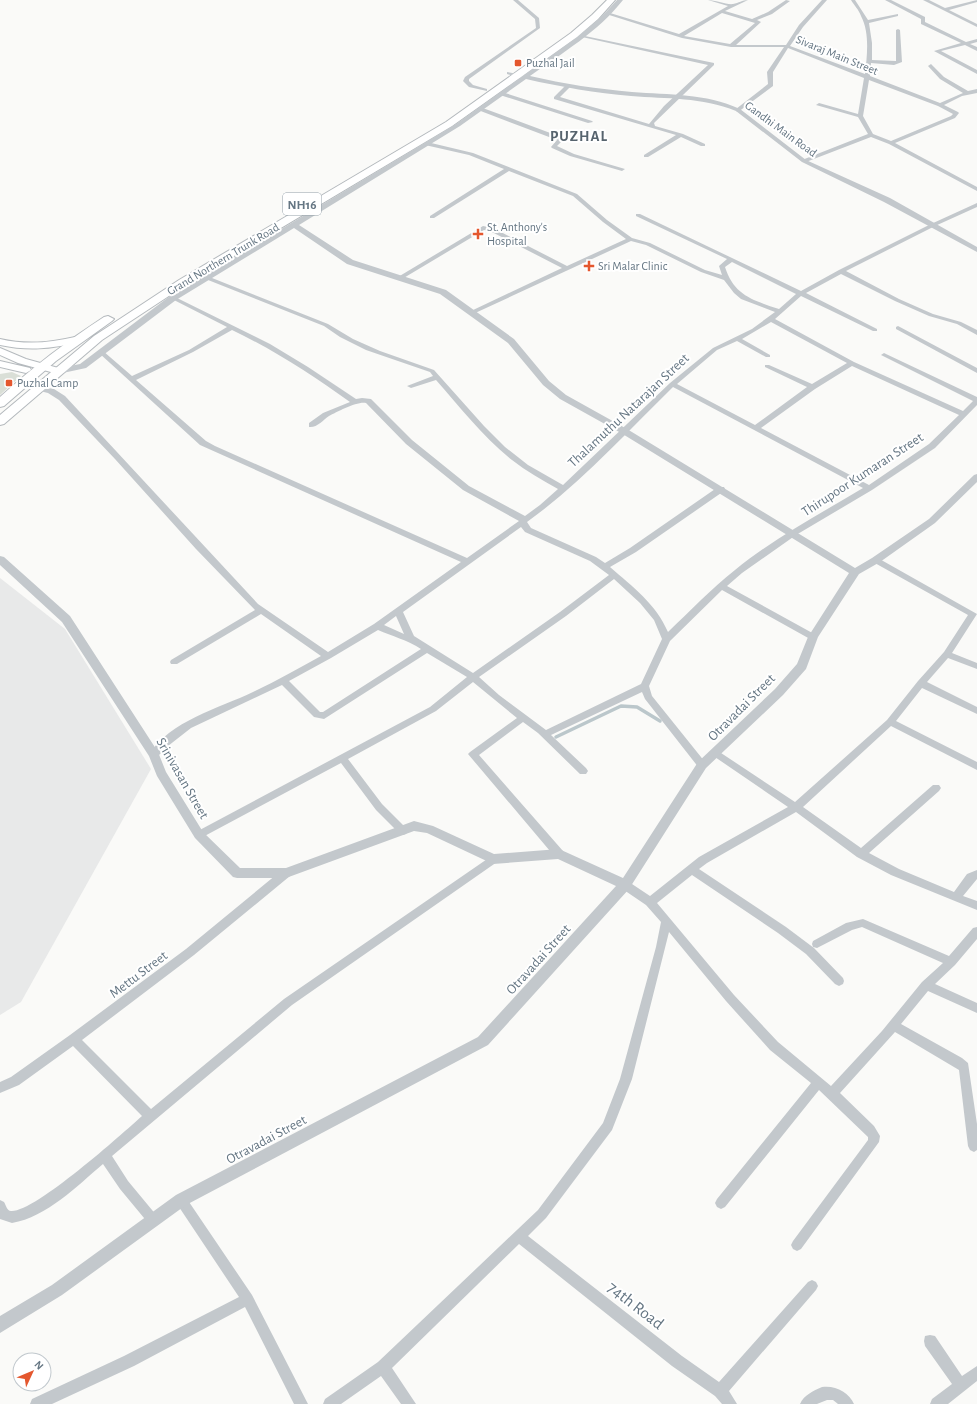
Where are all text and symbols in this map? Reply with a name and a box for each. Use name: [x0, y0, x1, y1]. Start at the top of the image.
street label: Sivaraj Main Street: [794, 33, 880, 78]
place label: Puzhal Jail: [526, 57, 575, 69]
marker: Puzhal Jail: [513, 58, 523, 68]
street label: Gandhi Main Road: [743, 99, 819, 159]
district label: PUZHAL: [550, 129, 608, 144]
road number: NH16: [283, 193, 321, 215]
street label: Grand Northern Trunk Road: [165, 221, 281, 297]
place label: St. Anthony's Hospital: [487, 221, 547, 247]
marker: St. Anthony's Hospital: [472, 228, 484, 240]
marker: Sri Malar Clinic: [583, 260, 595, 272]
place label: Sri Malar Clinic: [598, 260, 668, 272]
street label: Thalamuthu Natarajan Street: [566, 351, 692, 470]
place label: Puzhal Camp: [17, 377, 78, 389]
marker: Puzhal Camp: [4, 378, 14, 388]
street label: Thirupoor Kumaran Street: [799, 430, 926, 519]
street label: Otravadai Street: [705, 671, 778, 744]
street label: Srinivasan Street: [153, 736, 211, 822]
street label: Otravadai Street: [504, 922, 574, 997]
street label: Mettu Street: [107, 948, 171, 1001]
street label: Otravadai Street: [224, 1113, 309, 1167]
street label: 74th Road: [604, 1278, 667, 1333]
north arrow: [12, 1352, 52, 1392]
text: N: [32, 1359, 45, 1372]

